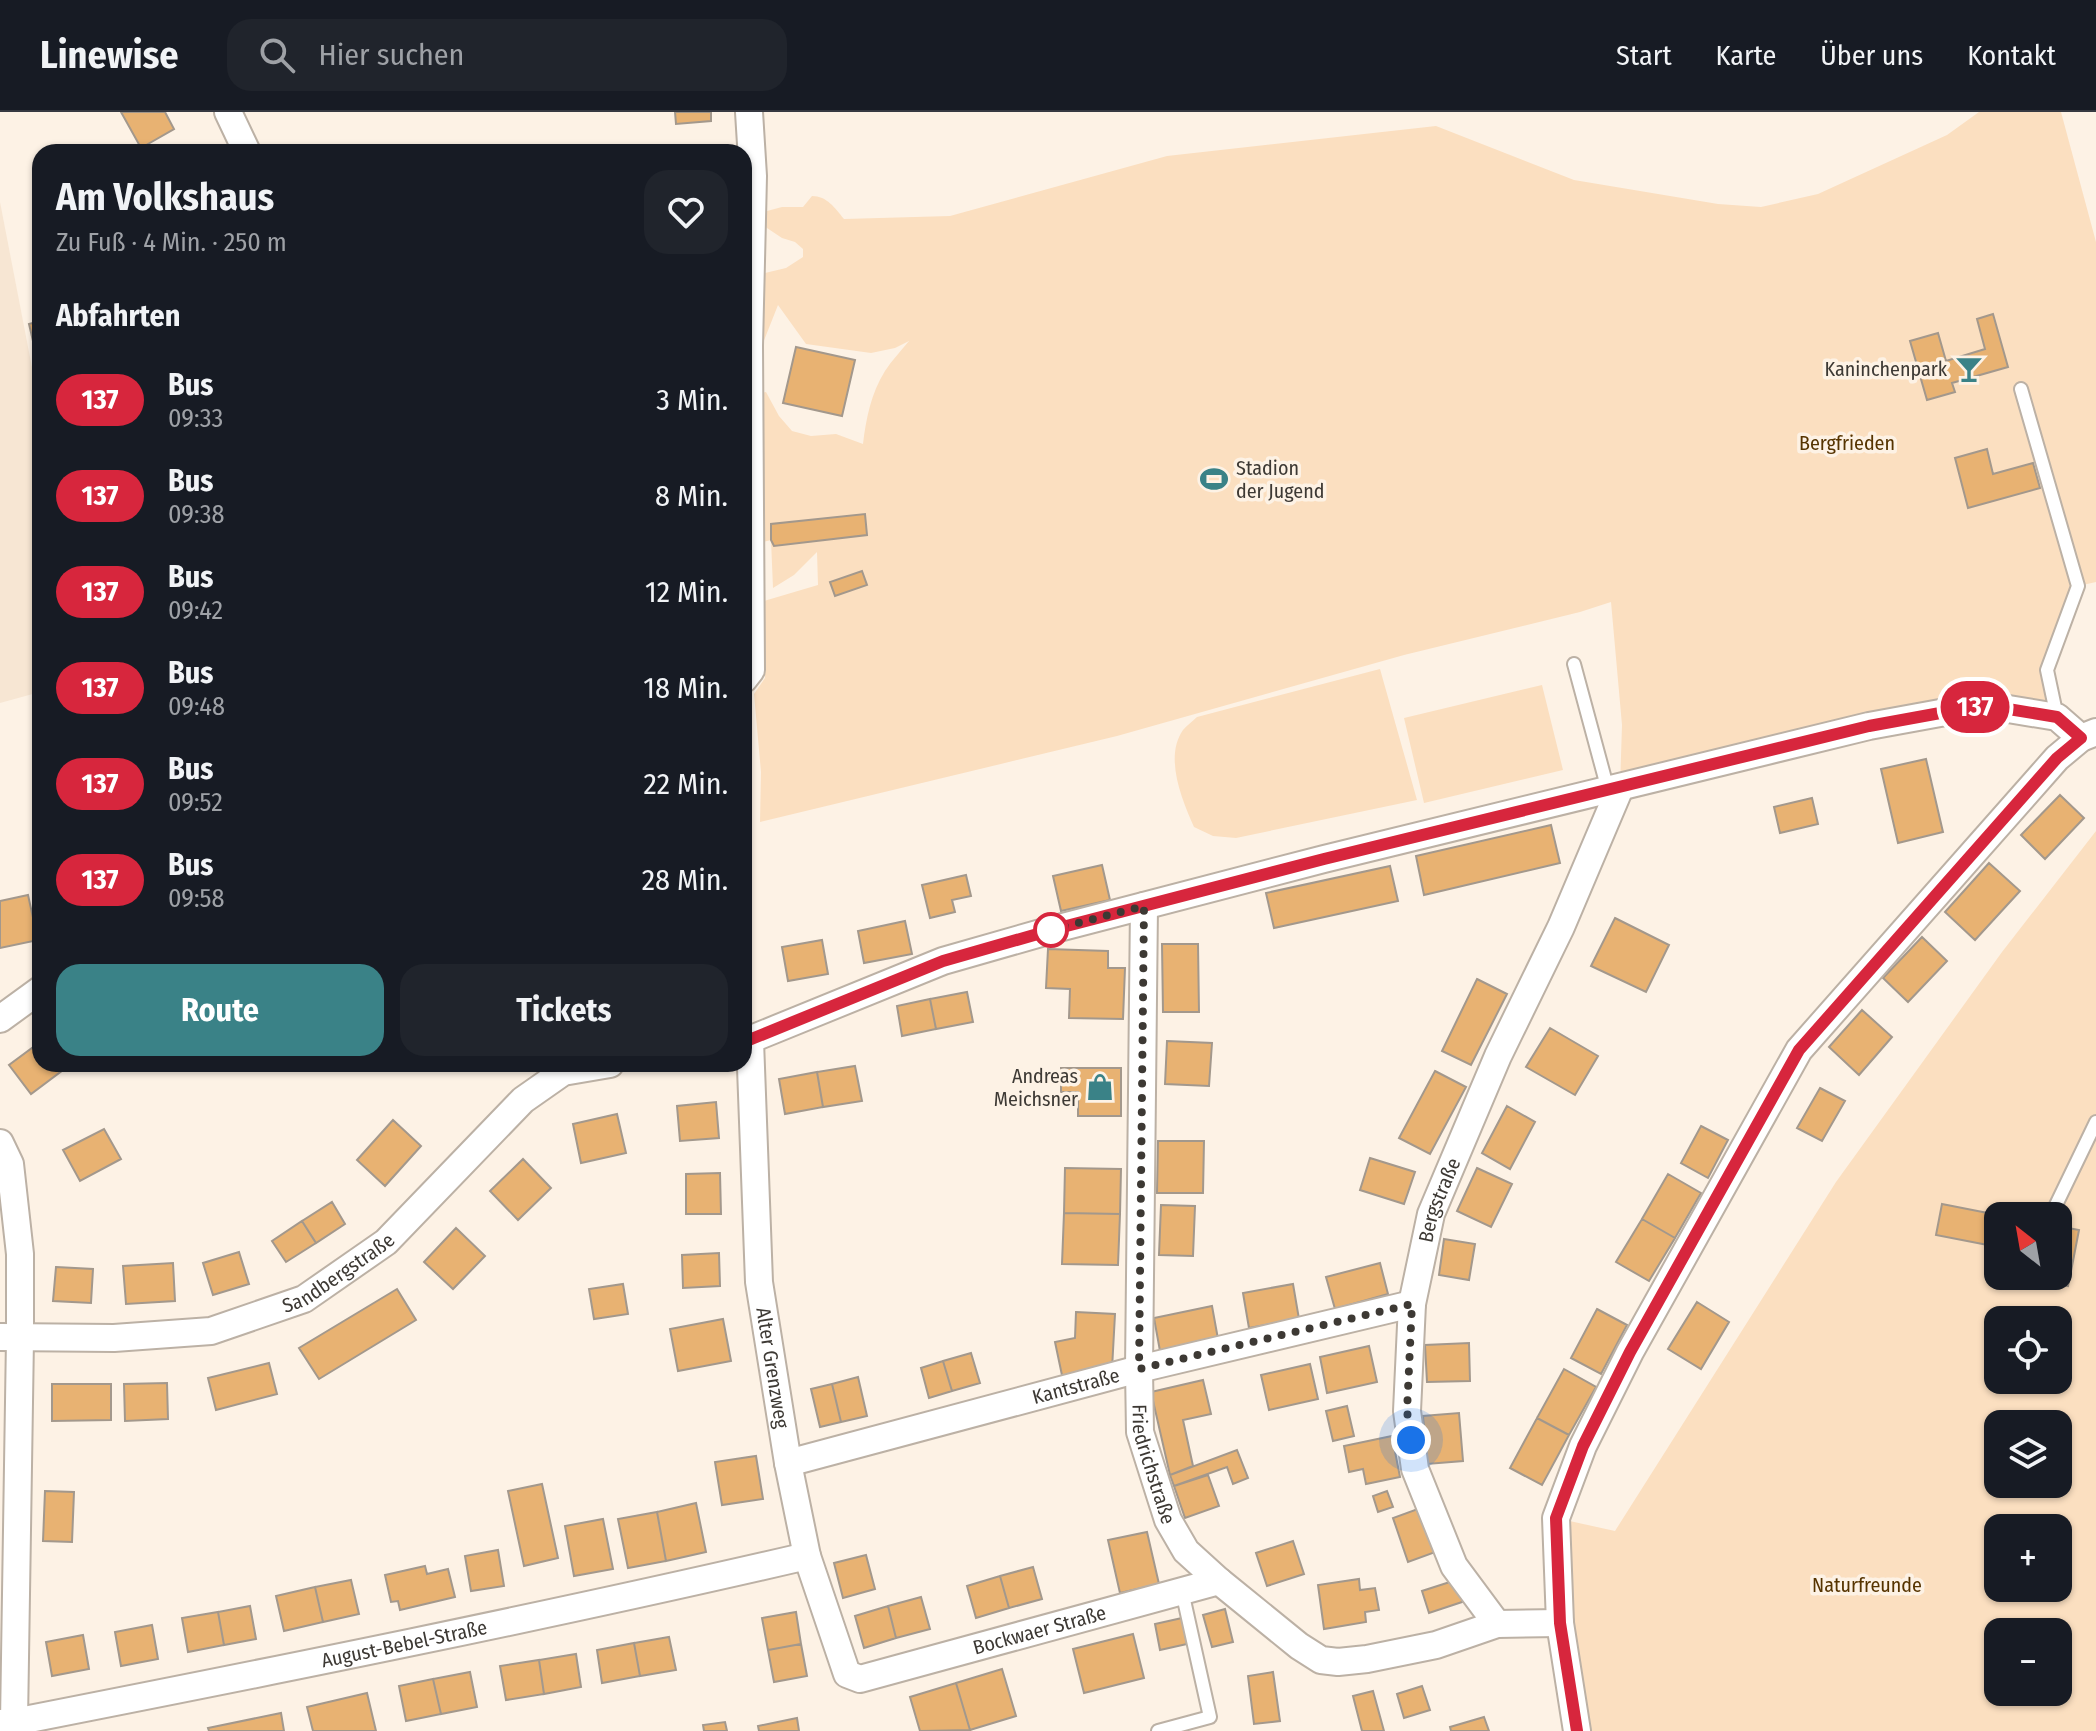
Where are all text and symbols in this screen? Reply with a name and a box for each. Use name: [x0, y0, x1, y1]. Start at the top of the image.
search box: [227, 19, 787, 91]
text: Linewise: [40, 32, 179, 78]
icon: search: [255, 33, 299, 77]
text: Hier suchen: [319, 37, 464, 73]
text: Start: [1616, 39, 1672, 72]
text: Karte: [1716, 39, 1776, 72]
text: Über uns: [1820, 39, 1923, 72]
text: Kontakt: [1967, 39, 2056, 72]
button: heart: [644, 170, 728, 254]
text: Am Volkshaus: [56, 174, 274, 220]
text: Zu Fuß · 4 Min. · 250 m: [56, 227, 287, 258]
text: Abfahrten: [56, 298, 180, 334]
bar icon: Kaninchenpark: [1954, 354, 1984, 384]
place label: Kaninchenpark: [1825, 357, 1948, 381]
text: Bus: [168, 367, 213, 403]
text: 3 Min.: [656, 382, 728, 418]
text: 137: [82, 383, 118, 416]
text: 09:33: [168, 403, 223, 434]
park label: Bergfrieden: [1799, 431, 1895, 455]
place label: Stadion der Jugend: [1236, 456, 1324, 503]
text: Bus: [168, 463, 213, 499]
sports icon: Stadion der Jugend: [1199, 464, 1229, 494]
text: 8 Min.: [655, 478, 728, 514]
text: 137: [82, 479, 118, 512]
text: 09:38: [168, 499, 224, 530]
text: Bus: [168, 559, 213, 595]
text: 12 Min.: [645, 574, 728, 610]
text: 137: [82, 575, 118, 608]
text: 09:42: [168, 595, 223, 626]
text: Bus: [168, 655, 213, 691]
text: 18 Min.: [643, 670, 728, 706]
text: 137: [82, 671, 118, 704]
line badge: 137: [1929, 681, 2021, 733]
text: 137: [1957, 690, 1993, 723]
text: 09:48: [168, 691, 225, 722]
text: Bus: [168, 751, 213, 787]
text: 22 Min.: [643, 766, 728, 802]
text: 137: [82, 767, 118, 800]
text: 09:52: [168, 787, 223, 818]
text: Bus: [168, 847, 213, 883]
text: 28 Min.: [642, 862, 728, 898]
text: 137: [82, 863, 118, 896]
text: 09:58: [168, 883, 225, 914]
unlabelled marker: [1034, 913, 1068, 947]
button: Route: [56, 964, 384, 1056]
button: Tickets: [400, 964, 728, 1056]
place label: Andreas Meichsner: [994, 1064, 1078, 1111]
shop icon: Andreas Meichsner: [1085, 1072, 1115, 1102]
street label: Bergstraße: [1413, 1154, 1465, 1245]
north arrow: [1984, 1202, 2072, 1290]
map controls: [1984, 1202, 2072, 1706]
street label: Sandbergstraße: [279, 1228, 400, 1318]
street label: Alter Grenzweg: [751, 1305, 794, 1431]
button: locate: [1984, 1306, 2072, 1394]
street label: Kantstraße: [1030, 1363, 1122, 1409]
street label: Friedrichstraße: [1128, 1404, 1180, 1527]
button: layers: [1984, 1410, 2072, 1498]
your location: [1391, 1420, 1431, 1460]
button: +: [1984, 1514, 2072, 1602]
park label: Naturfreunde: [1812, 1573, 1922, 1597]
street label: Bockwaer Straße: [970, 1600, 1109, 1660]
street label: August-Bebel-Straße: [319, 1615, 489, 1673]
button: −: [1984, 1618, 2072, 1706]

